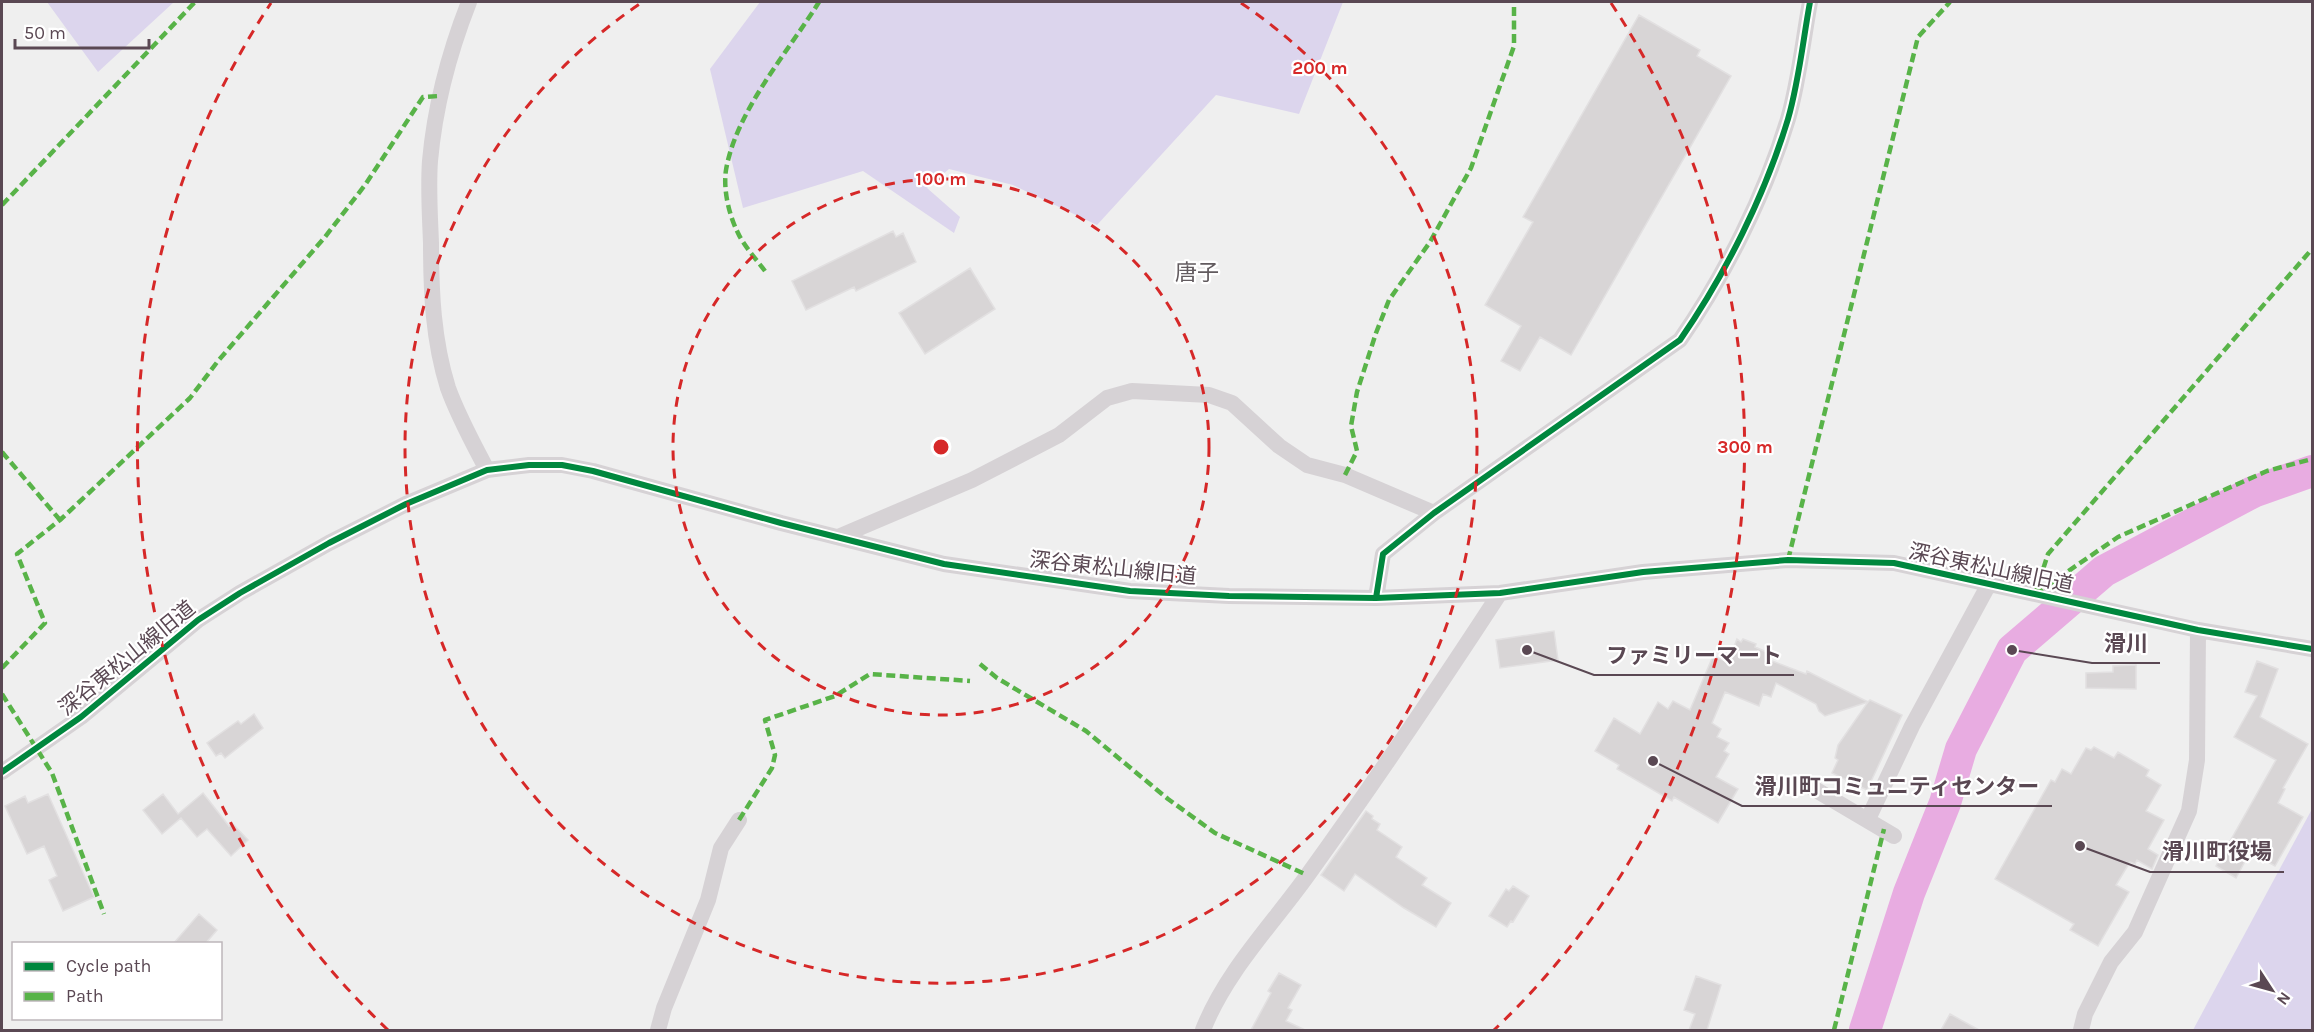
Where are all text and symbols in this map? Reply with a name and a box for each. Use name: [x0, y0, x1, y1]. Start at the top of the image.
scale bar: [15, 12, 148, 50]
text: 50 m: [24, 22, 66, 44]
text: 200 m: [1292, 57, 1348, 79]
text: 100 m: [916, 168, 966, 190]
district label: 唐子: [1175, 260, 1219, 286]
text: 300 m: [1717, 436, 1773, 458]
centre of rings: [931, 437, 951, 457]
street label: 深谷東松山線旧道: [1906, 539, 2076, 597]
street label: 深谷東松山線旧道: [1028, 547, 1198, 589]
street label: 深谷東松山線旧道: [54, 596, 200, 720]
callout: 滑川: [2092, 623, 2160, 663]
text: 滑川: [2104, 631, 2148, 657]
callout: ファミリーマート: [1594, 635, 1794, 675]
text: ファミリーマート: [1606, 643, 1782, 669]
callout: 滑川町コミュニティセンター: [1742, 766, 2052, 806]
text: 滑川町コミュニティセンター: [1755, 774, 2039, 800]
callout: 滑川町役場: [2150, 832, 2284, 872]
text: 滑川町役場: [2162, 839, 2272, 865]
legend: [12, 942, 222, 1020]
text: Cycle path: [66, 955, 151, 977]
north arrow: [2242, 960, 2302, 1020]
text: Path: [66, 985, 104, 1007]
text: N: [2273, 988, 2295, 1009]

